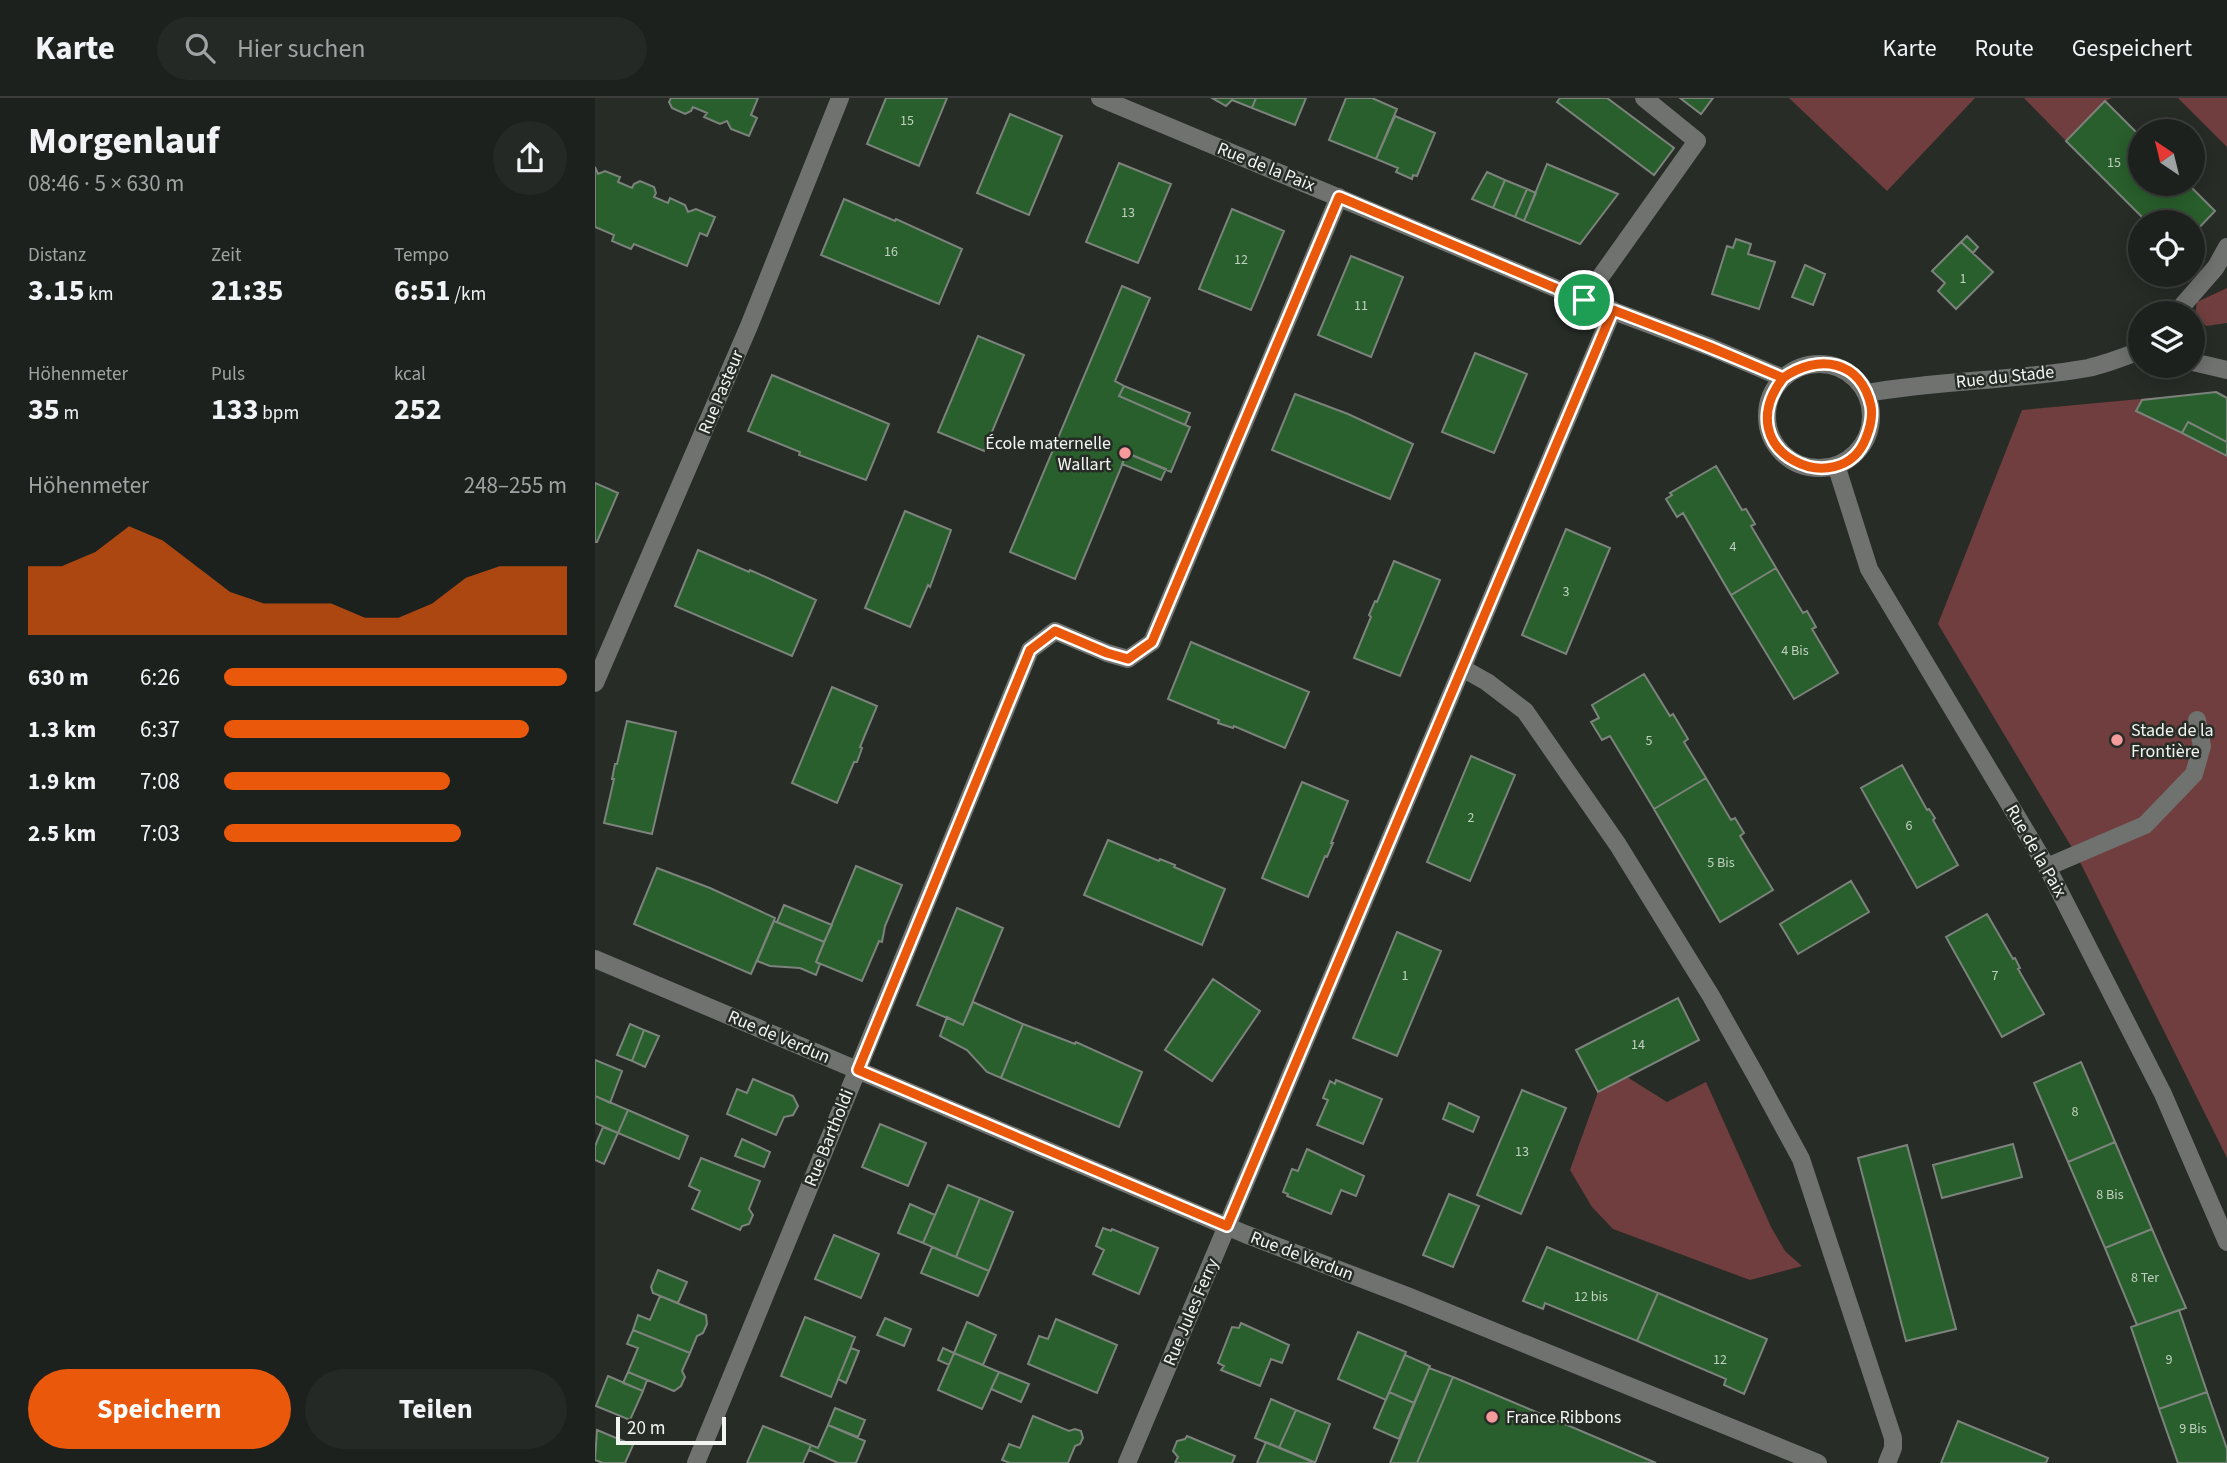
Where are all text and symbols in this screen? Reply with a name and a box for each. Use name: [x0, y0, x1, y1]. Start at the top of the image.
search box: [157, 17, 647, 80]
text: Karte: [35, 25, 115, 72]
icon: search: [181, 29, 219, 67]
text: Hier suchen: [237, 30, 366, 67]
text: Karte: [1883, 31, 1937, 66]
text: Route: [1975, 31, 2034, 66]
text: Gespeichert: [2072, 31, 2192, 66]
house number: 15: [900, 111, 914, 131]
text: Morgenlauf: [28, 114, 219, 168]
north arrow: [2128, 119, 2205, 196]
map controls: [2128, 119, 2205, 378]
button: share: [493, 121, 567, 195]
street label: Rue de la Paix: [1213, 136, 1319, 198]
house number: 15: [2107, 153, 2121, 173]
text: 08:46 · 5 × 630 m: [28, 167, 184, 200]
house number: 13: [1121, 203, 1135, 223]
button: locate: [2128, 210, 2205, 287]
text: Distanz: [28, 242, 86, 269]
text: Zeit: [211, 242, 241, 269]
text: Tempo: [394, 242, 449, 269]
house number: 16: [884, 242, 898, 262]
house number: 12: [1234, 250, 1248, 270]
text: 3.15: [28, 269, 85, 312]
text: 21:35: [211, 269, 283, 312]
text: 6:51: [394, 269, 451, 312]
house number: 1: [1960, 269, 1967, 289]
pin: [1554, 270, 1614, 330]
text: km: [85, 281, 114, 308]
text: /km: [451, 281, 486, 308]
icon: arrive: [1565, 281, 1603, 319]
house number: 11: [1354, 296, 1368, 316]
button: layers: [2128, 301, 2205, 378]
street label: Rue Pasteur: [692, 345, 750, 438]
street label: Rue du Stade: [1955, 359, 2056, 395]
text: Höhenmeter: [28, 361, 128, 388]
text: Puls: [211, 361, 245, 388]
text: kcal: [394, 361, 426, 388]
text: 35: [28, 388, 60, 431]
text: 133: [211, 388, 259, 431]
text: 252: [394, 388, 442, 431]
text: m: [60, 400, 79, 427]
text: bpm: [259, 400, 299, 427]
place label: École maternelle Wallart: [985, 431, 1111, 477]
marker: École maternelle Wallart: [1117, 445, 1133, 461]
text: Höhenmeter: [28, 469, 149, 502]
text: 248–255 m: [464, 469, 567, 502]
house number: 4: [1730, 537, 1737, 557]
house number: 3: [1563, 582, 1570, 602]
house number: 4 Bis: [1781, 641, 1809, 661]
text: 630 m: [28, 661, 89, 694]
text: 6:26: [140, 661, 180, 694]
text: 1.3 km: [28, 713, 96, 746]
text: 6:37: [140, 713, 180, 746]
place label: Stade de la Frontière: [2131, 718, 2214, 764]
house number: 5: [1646, 731, 1653, 751]
marker: Stade de la Frontière: [2109, 732, 2125, 748]
text: 1.9 km: [28, 765, 96, 798]
text: 7:08: [140, 765, 180, 798]
street label: Rue de la Paix: [1999, 800, 2073, 902]
house number: 2: [1468, 808, 1475, 828]
house number: 6: [1906, 816, 1913, 836]
text: 2.5 km: [28, 817, 96, 850]
text: 7:03: [140, 817, 180, 850]
house number: 5 Bis: [1707, 853, 1735, 873]
house number: 1: [1402, 966, 1409, 986]
house number: 7: [1992, 966, 1999, 986]
street label: Rue de Verdun: [724, 1004, 834, 1070]
house number: 14: [1631, 1035, 1645, 1055]
street label: Rue Bartholdi: [798, 1086, 860, 1190]
house number: 8: [2072, 1102, 2079, 1122]
house number: 13: [1515, 1142, 1529, 1162]
house number: 8 Bis: [2096, 1185, 2124, 1205]
street label: Rue de Verdun: [1247, 1225, 1357, 1287]
street label: Rue Jules Ferry: [1157, 1254, 1225, 1370]
house number: 8 Ter: [2131, 1268, 2159, 1288]
house number: 12 bis: [1574, 1287, 1608, 1307]
house number: 12: [1713, 1350, 1727, 1370]
house number: 9: [2166, 1350, 2173, 1370]
button: Speichern: [28, 1369, 291, 1449]
button: Teilen: [305, 1369, 567, 1449]
place label: France Ribbons: [1506, 1405, 1621, 1430]
marker: France Ribbons: [1484, 1409, 1500, 1425]
scale bar: [616, 1414, 726, 1446]
text: 20 m: [627, 1415, 665, 1442]
house number: 9 Bis: [2179, 1419, 2207, 1439]

